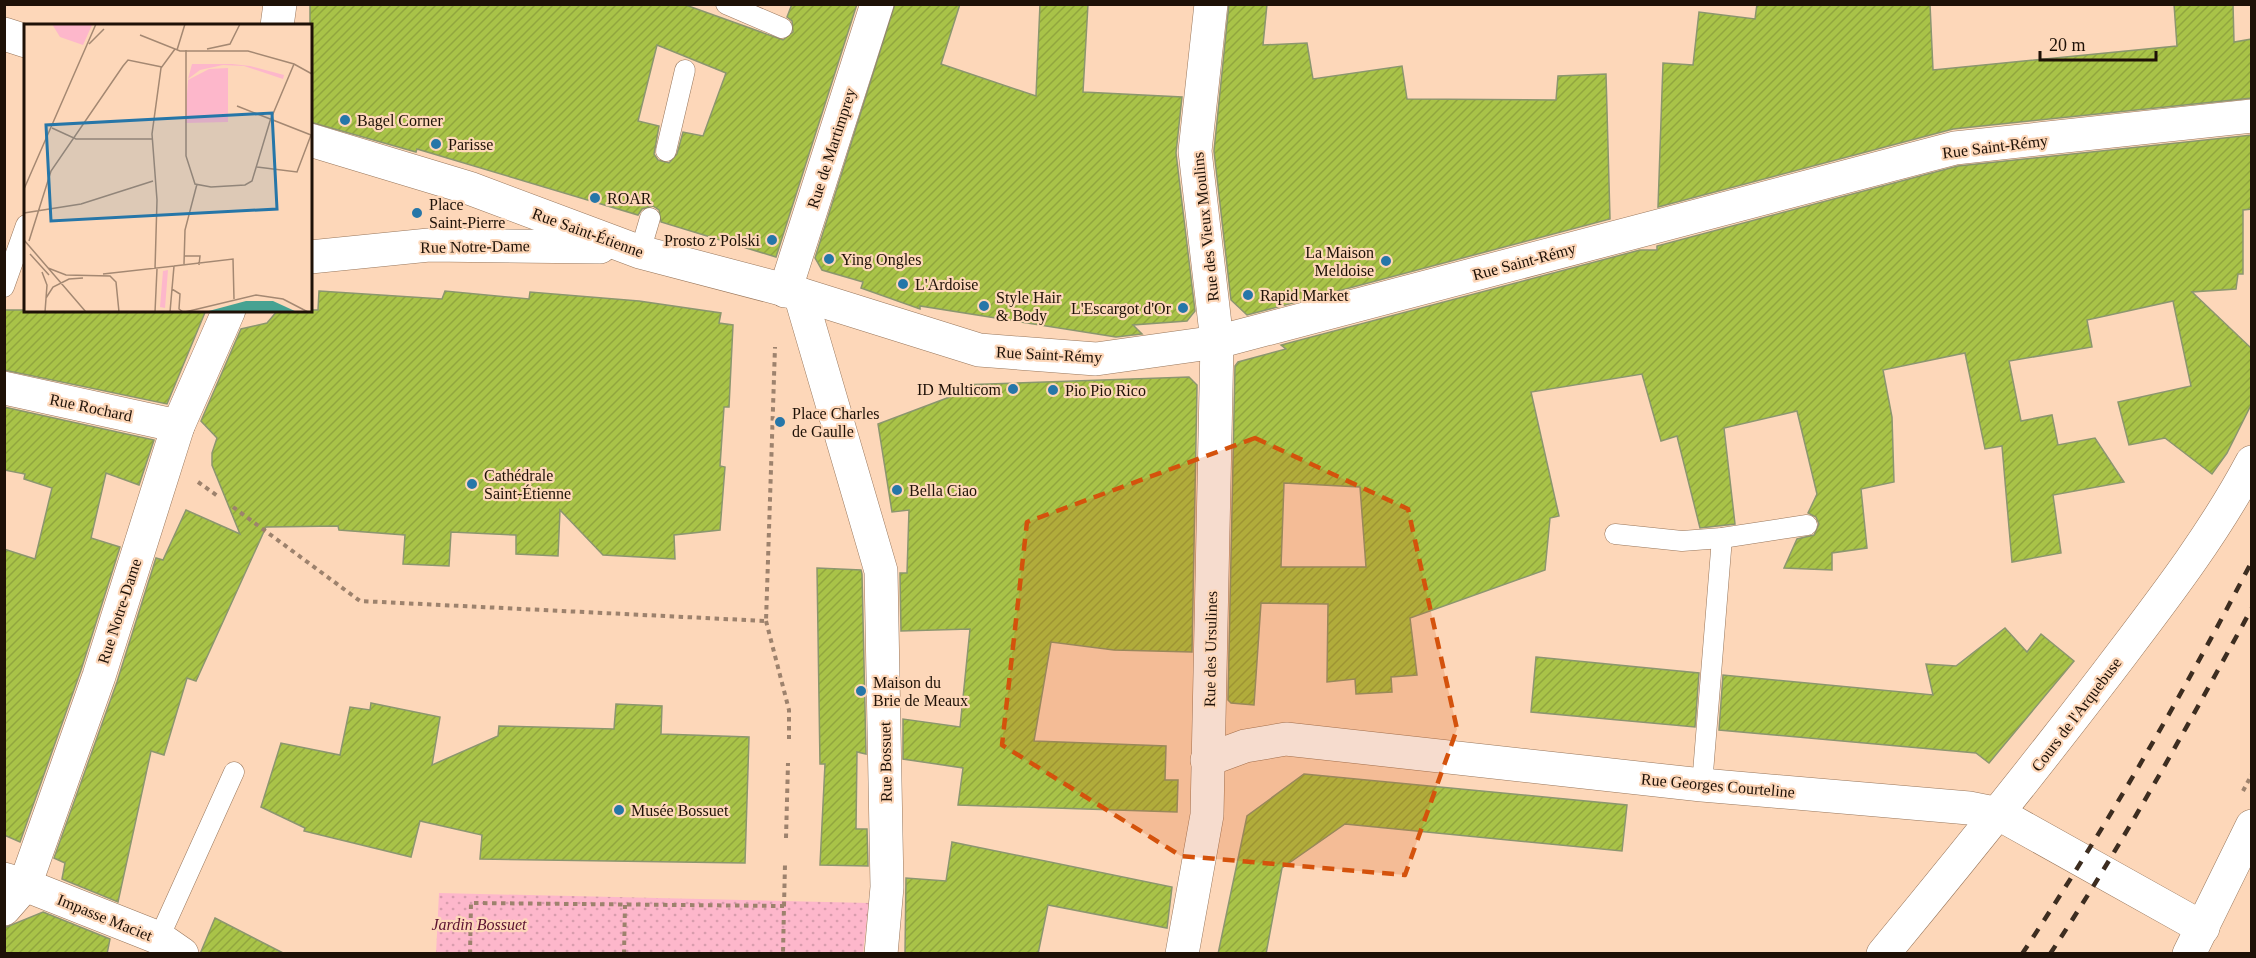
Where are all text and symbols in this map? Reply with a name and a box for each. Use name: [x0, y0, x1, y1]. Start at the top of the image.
inset map: [24, 24, 312, 312]
scale bar: [2040, 24, 2156, 62]
text: 20 m: [2049, 35, 2086, 55]
street label: Rue de Martimprey: [804, 86, 860, 211]
place label: Bagel Corner: [357, 112, 443, 130]
marker: Bagel Corner: [338, 113, 352, 127]
street label: Rue Saint-Rémy: [1941, 132, 2049, 162]
place label: Parisse: [448, 136, 493, 153]
marker: Parisse: [429, 137, 443, 151]
street label: Rue des Vieux Moulins: [1189, 151, 1222, 303]
place label: ROAR: [607, 190, 652, 207]
marker: ROAR: [588, 191, 602, 205]
place label: Place Saint-Pierre: [429, 196, 505, 231]
street label: Rue Saint-Étienne: [530, 204, 646, 260]
marker: Place Saint-Pierre: [410, 206, 424, 220]
place label: Prosto z Polski: [664, 232, 761, 249]
marker: Prosto z Polski: [765, 233, 779, 247]
street label: Rue Notre-Dame: [420, 237, 530, 256]
street label: Rue Saint-Rémy: [1471, 240, 1578, 284]
place label: La Maison Meldoise: [1305, 244, 1374, 279]
place label: Ying Ongles: [841, 251, 921, 269]
marker: Ying Ongles: [822, 252, 836, 266]
marker: La Maison Meldoise: [1379, 254, 1393, 268]
place label: L'Ardoise: [915, 276, 978, 293]
marker: L'Ardoise: [896, 277, 910, 291]
place label: Rapid Market: [1260, 287, 1349, 305]
marker: Rapid Market: [1241, 288, 1255, 302]
place label: Style Hair & Body: [996, 289, 1062, 325]
marker: Style Hair & Body: [977, 299, 991, 313]
place label: L'Escargot d'Or: [1071, 300, 1172, 318]
marker: L'Escargot d'Or: [1176, 301, 1190, 315]
street label: Rue Saint-Rémy: [995, 343, 1102, 367]
place label: ID Multicom: [917, 381, 1002, 398]
marker: ID Multicom: [1006, 382, 1020, 396]
place label: Pio Pio Rico: [1065, 382, 1146, 399]
marker: Pio Pio Rico: [1046, 383, 1060, 397]
street label: Rue Rochard: [48, 390, 134, 425]
place label: Place Charles de Gaulle: [792, 405, 880, 440]
marker: Place Charles de Gaulle: [773, 415, 787, 429]
place label: Cathédrale Saint-Étienne: [484, 467, 571, 502]
marker: Cathédrale Saint-Étienne: [465, 477, 479, 491]
place label: Bella Ciao: [909, 482, 977, 499]
marker: Bella Ciao: [890, 483, 904, 497]
street label: Rue Notre-Dame: [94, 556, 145, 666]
street label: Rue des Ursulines: [1201, 591, 1220, 707]
street label: Cours de l'Arquebuse: [2028, 654, 2126, 775]
place label: Maison du Brie de Meaux: [873, 674, 968, 709]
marker: Maison du Brie de Meaux: [854, 684, 868, 698]
street label: Rue Bossuet: [876, 721, 895, 802]
street label: Rue Georges Courteline: [1640, 770, 1796, 802]
place label: Musée Bossuet: [631, 802, 729, 819]
marker: Musée Bossuet: [612, 803, 626, 817]
street label: Impasse Maciet: [54, 891, 155, 945]
park label: Jardin Bossuet: [432, 916, 527, 933]

